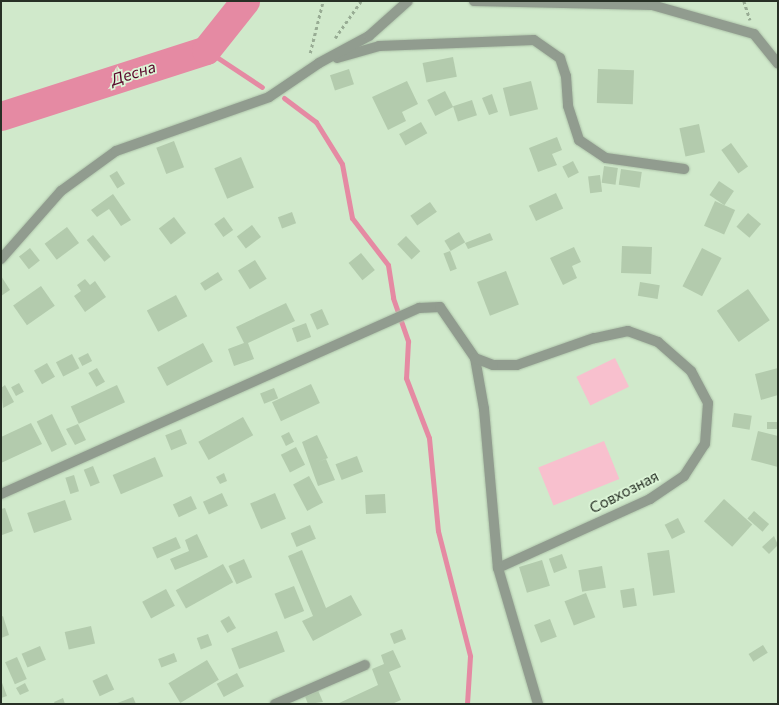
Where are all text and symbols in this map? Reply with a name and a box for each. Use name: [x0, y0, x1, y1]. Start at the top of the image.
water label: Десна: [108, 57, 158, 89]
street label: Совхозная: [586, 467, 662, 517]

